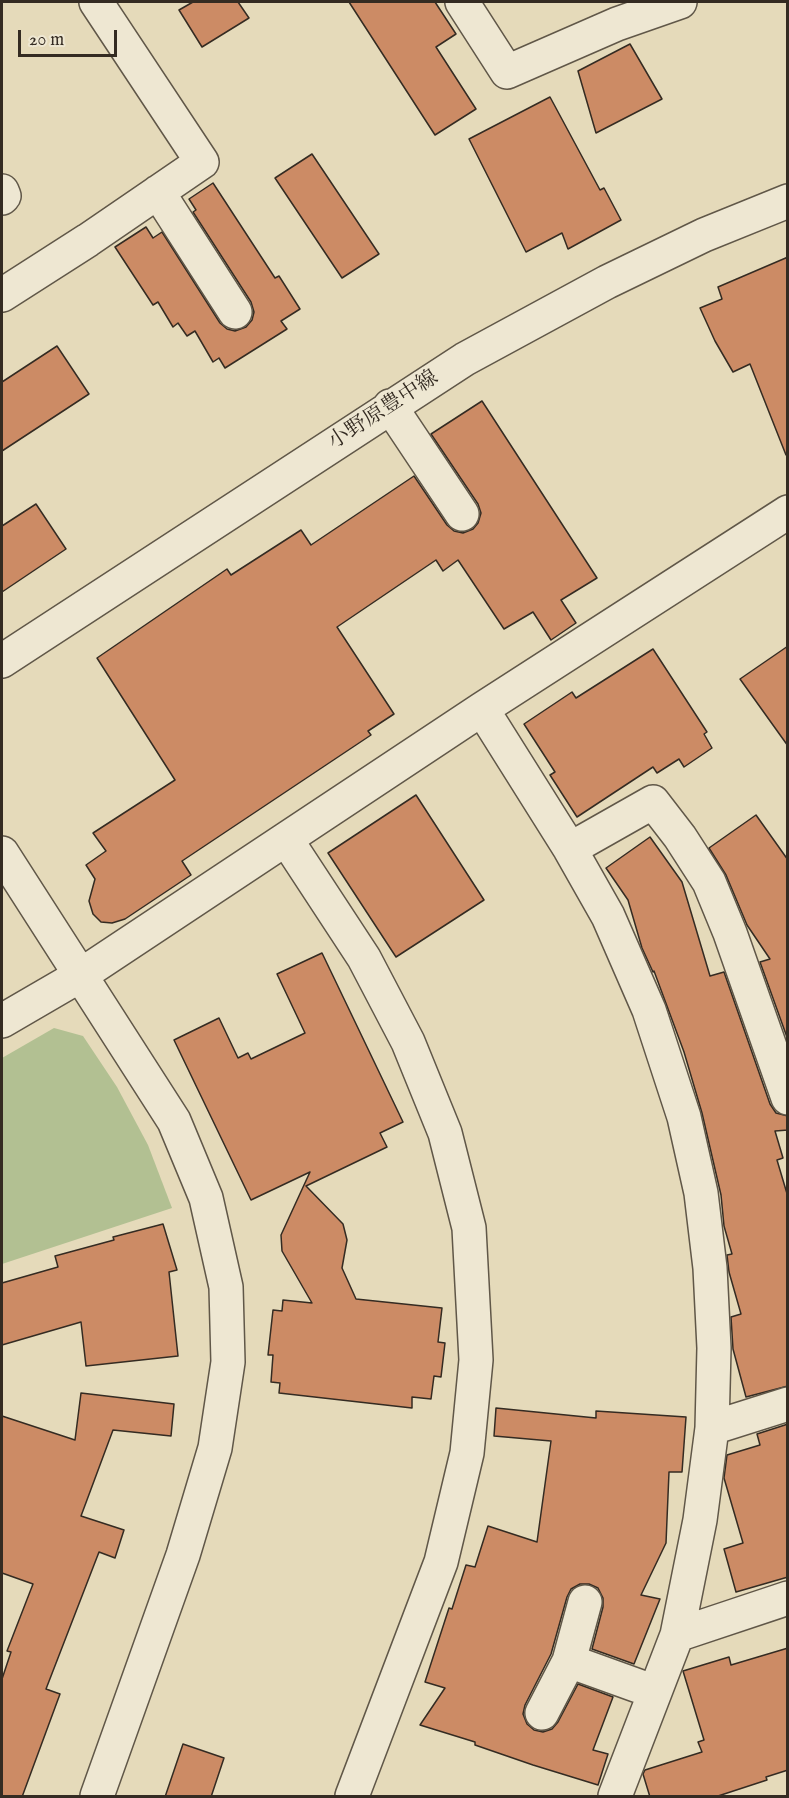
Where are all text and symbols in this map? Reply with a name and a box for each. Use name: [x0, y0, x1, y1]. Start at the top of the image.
scale bar: [21, 18, 120, 56]
text: 20 m: [29, 29, 64, 52]
street label: 小野原豊中線: [324, 366, 444, 456]

